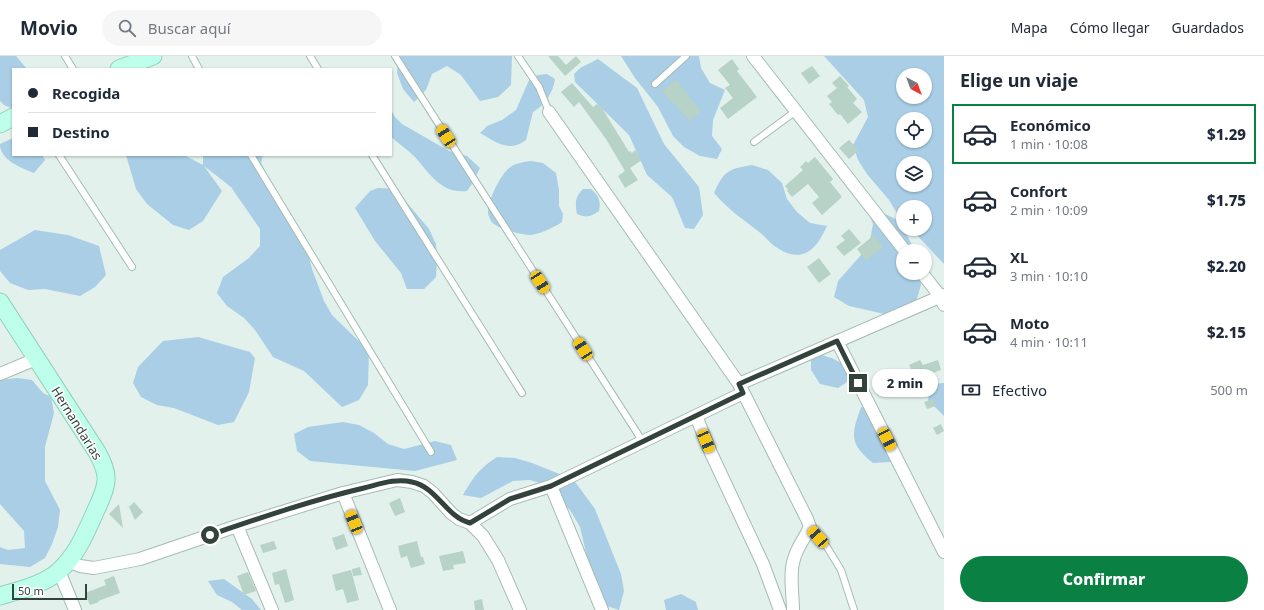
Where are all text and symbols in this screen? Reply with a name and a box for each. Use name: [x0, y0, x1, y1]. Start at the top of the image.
search box: [102, 10, 382, 46]
text: Movio: [20, 15, 78, 41]
icon: search: [116, 17, 138, 39]
text: Buscar aquí: [148, 18, 231, 38]
text: Mapa: [1011, 18, 1048, 37]
text: Cómo llegar: [1070, 18, 1150, 37]
text: Guardados: [1172, 18, 1244, 37]
north arrow: [896, 68, 932, 104]
map controls: [896, 68, 932, 280]
text: Elige un viaje: [960, 68, 1078, 92]
text: Recogida: [52, 83, 120, 103]
button: locate: [896, 112, 932, 148]
text: Económico: [1010, 115, 1091, 135]
icon: car: [962, 116, 998, 152]
text: Destino: [52, 122, 110, 142]
car: [434, 123, 458, 149]
text: $1.29: [1207, 124, 1246, 144]
text: 1 min · 10:08: [1010, 135, 1088, 153]
button: layers: [896, 156, 932, 192]
text: Confort: [1010, 181, 1067, 201]
icon: car: [962, 182, 998, 218]
text: $1.75: [1207, 190, 1246, 210]
button: +: [896, 200, 932, 236]
text: 2 min · 10:09: [1010, 201, 1088, 219]
button: −: [896, 244, 932, 280]
text: XL: [1010, 247, 1028, 267]
icon: car: [962, 248, 998, 284]
text: $2.20: [1207, 256, 1246, 276]
text: 3 min · 10:10: [1010, 267, 1088, 285]
car: [528, 269, 552, 295]
text: Moto: [1010, 313, 1049, 333]
icon: car: [962, 314, 998, 350]
text: $2.15: [1207, 322, 1246, 342]
text: 4 min · 10:11: [1010, 333, 1088, 351]
car: [571, 336, 595, 362]
callout: 2 min: [872, 369, 938, 397]
route end: [849, 374, 867, 392]
text: 2 min: [887, 374, 923, 392]
icon: cash: [960, 379, 982, 401]
text: Efectivo: [992, 380, 1047, 400]
text: 500 m: [1210, 381, 1248, 399]
street label: Hernandarias: [47, 383, 107, 463]
car: [876, 426, 898, 452]
car: [696, 428, 716, 454]
car: [344, 509, 364, 535]
car: [806, 524, 830, 550]
route start: [201, 526, 219, 544]
button: Confirmar: [960, 556, 1248, 602]
scale bar: [12, 582, 87, 601]
text: 50 m: [18, 583, 44, 598]

